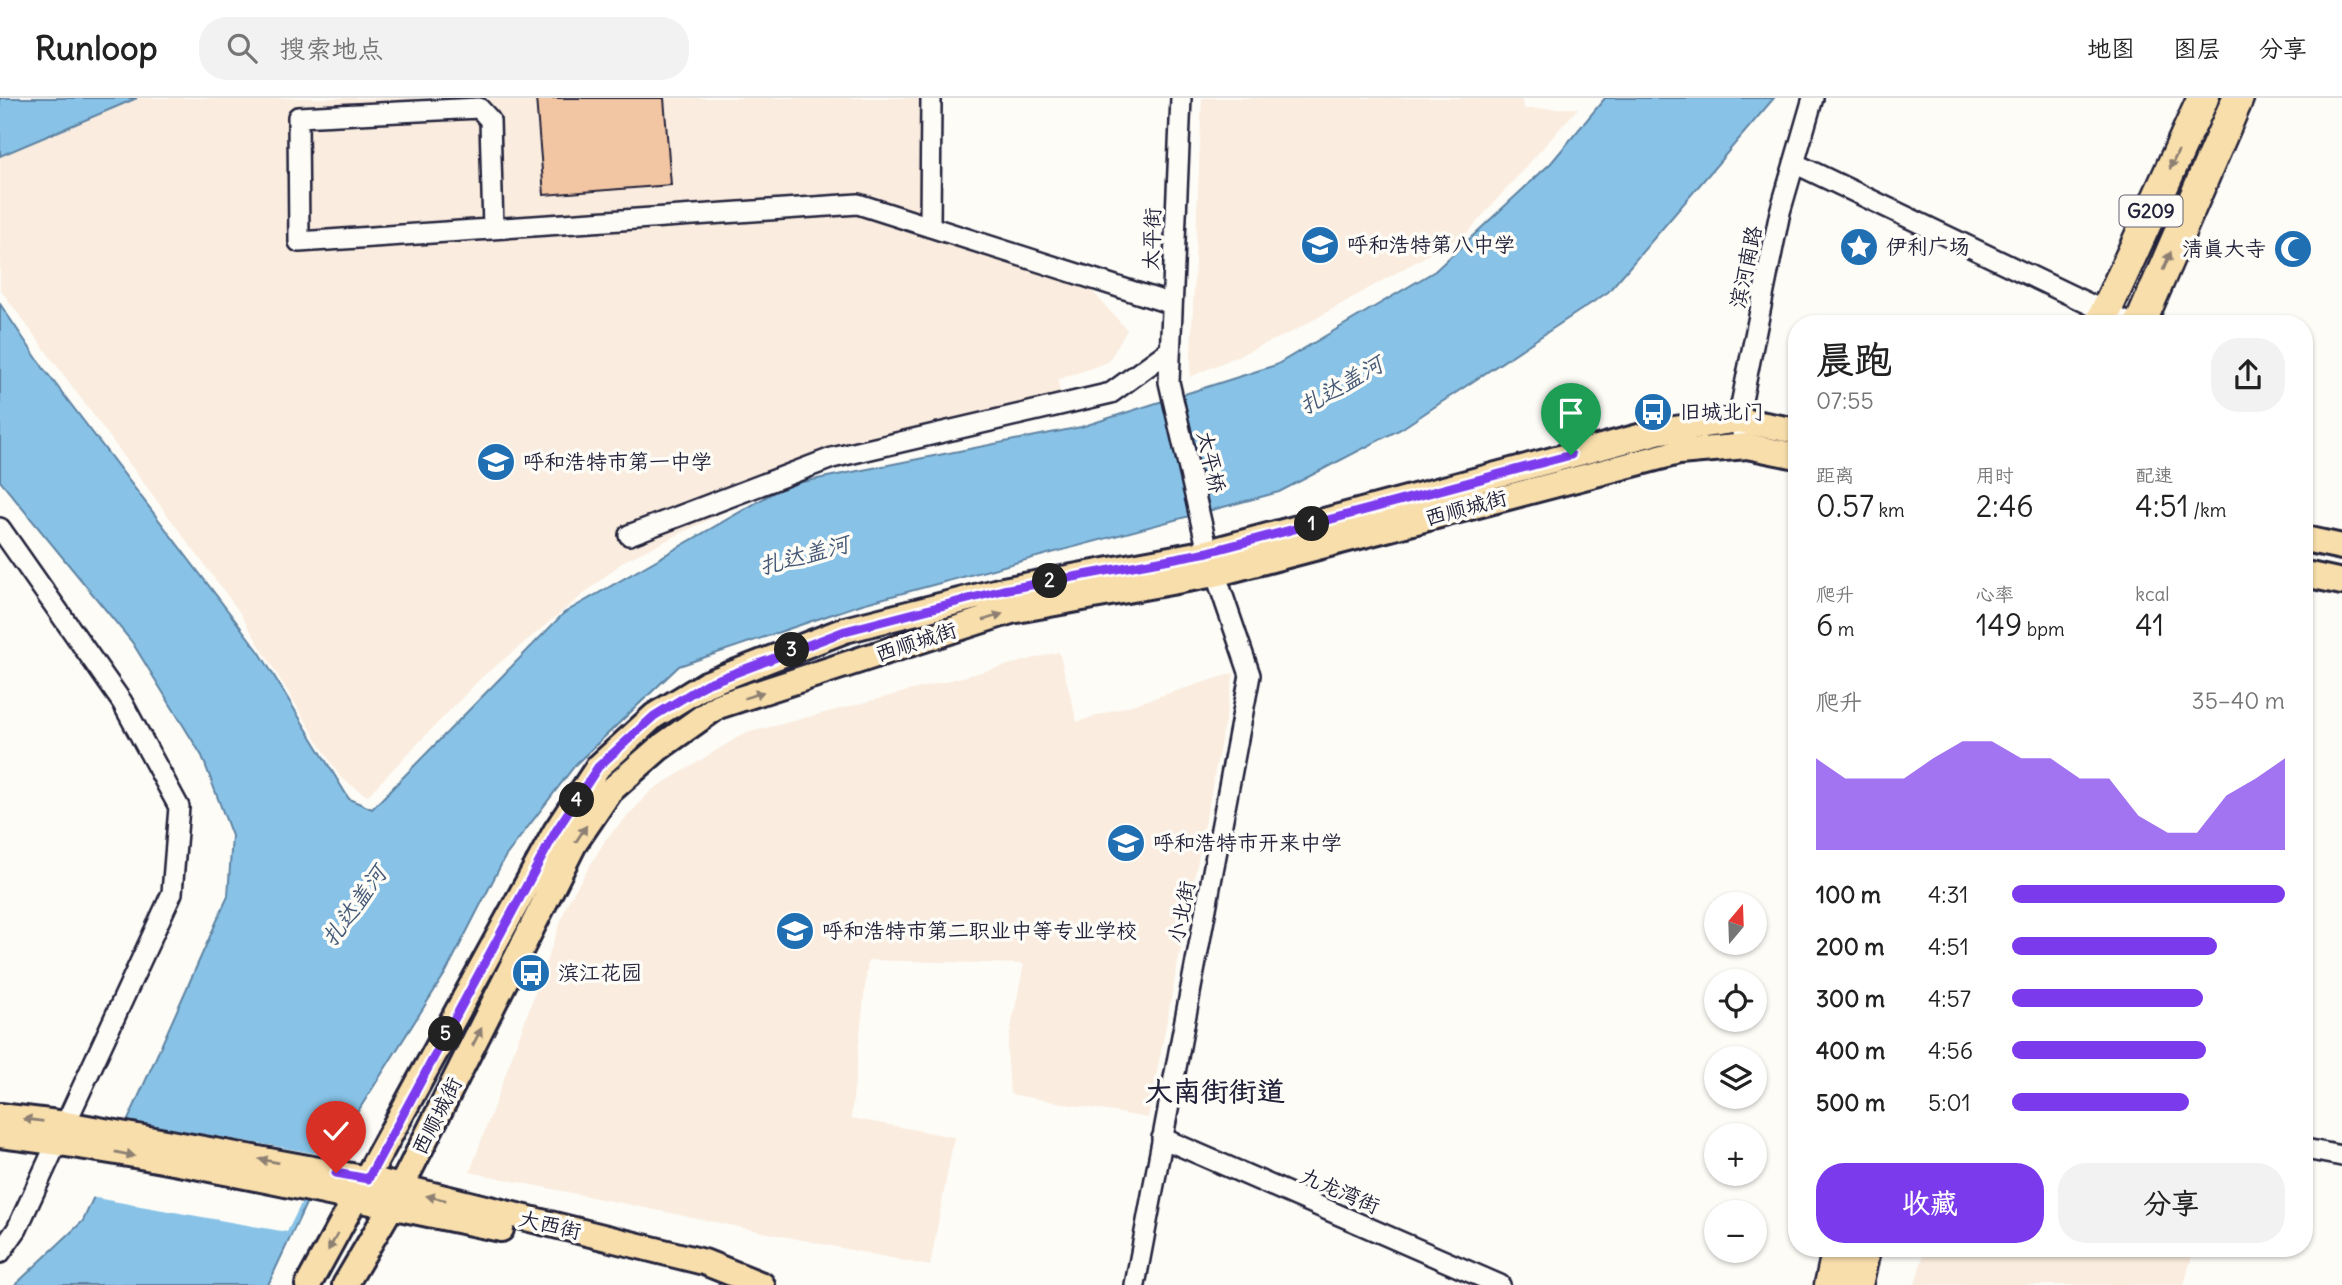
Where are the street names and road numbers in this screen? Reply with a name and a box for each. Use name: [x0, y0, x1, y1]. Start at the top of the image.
road number: G209: [2120, 195, 2182, 226]
street label: 太平街: [1137, 207, 1166, 271]
street label: 滨河南路: [1724, 223, 1767, 311]
street label: 太平桥: [1191, 428, 1232, 496]
street label: 西顺城街: [1422, 484, 1510, 531]
street label: 西顺城街: [872, 616, 960, 667]
street label: 小北街: [1162, 878, 1201, 945]
street label: 西顺城街: [405, 1072, 468, 1159]
street label: 九龙湾街: [1296, 1162, 1384, 1219]
street label: 大西街: [516, 1204, 584, 1245]

